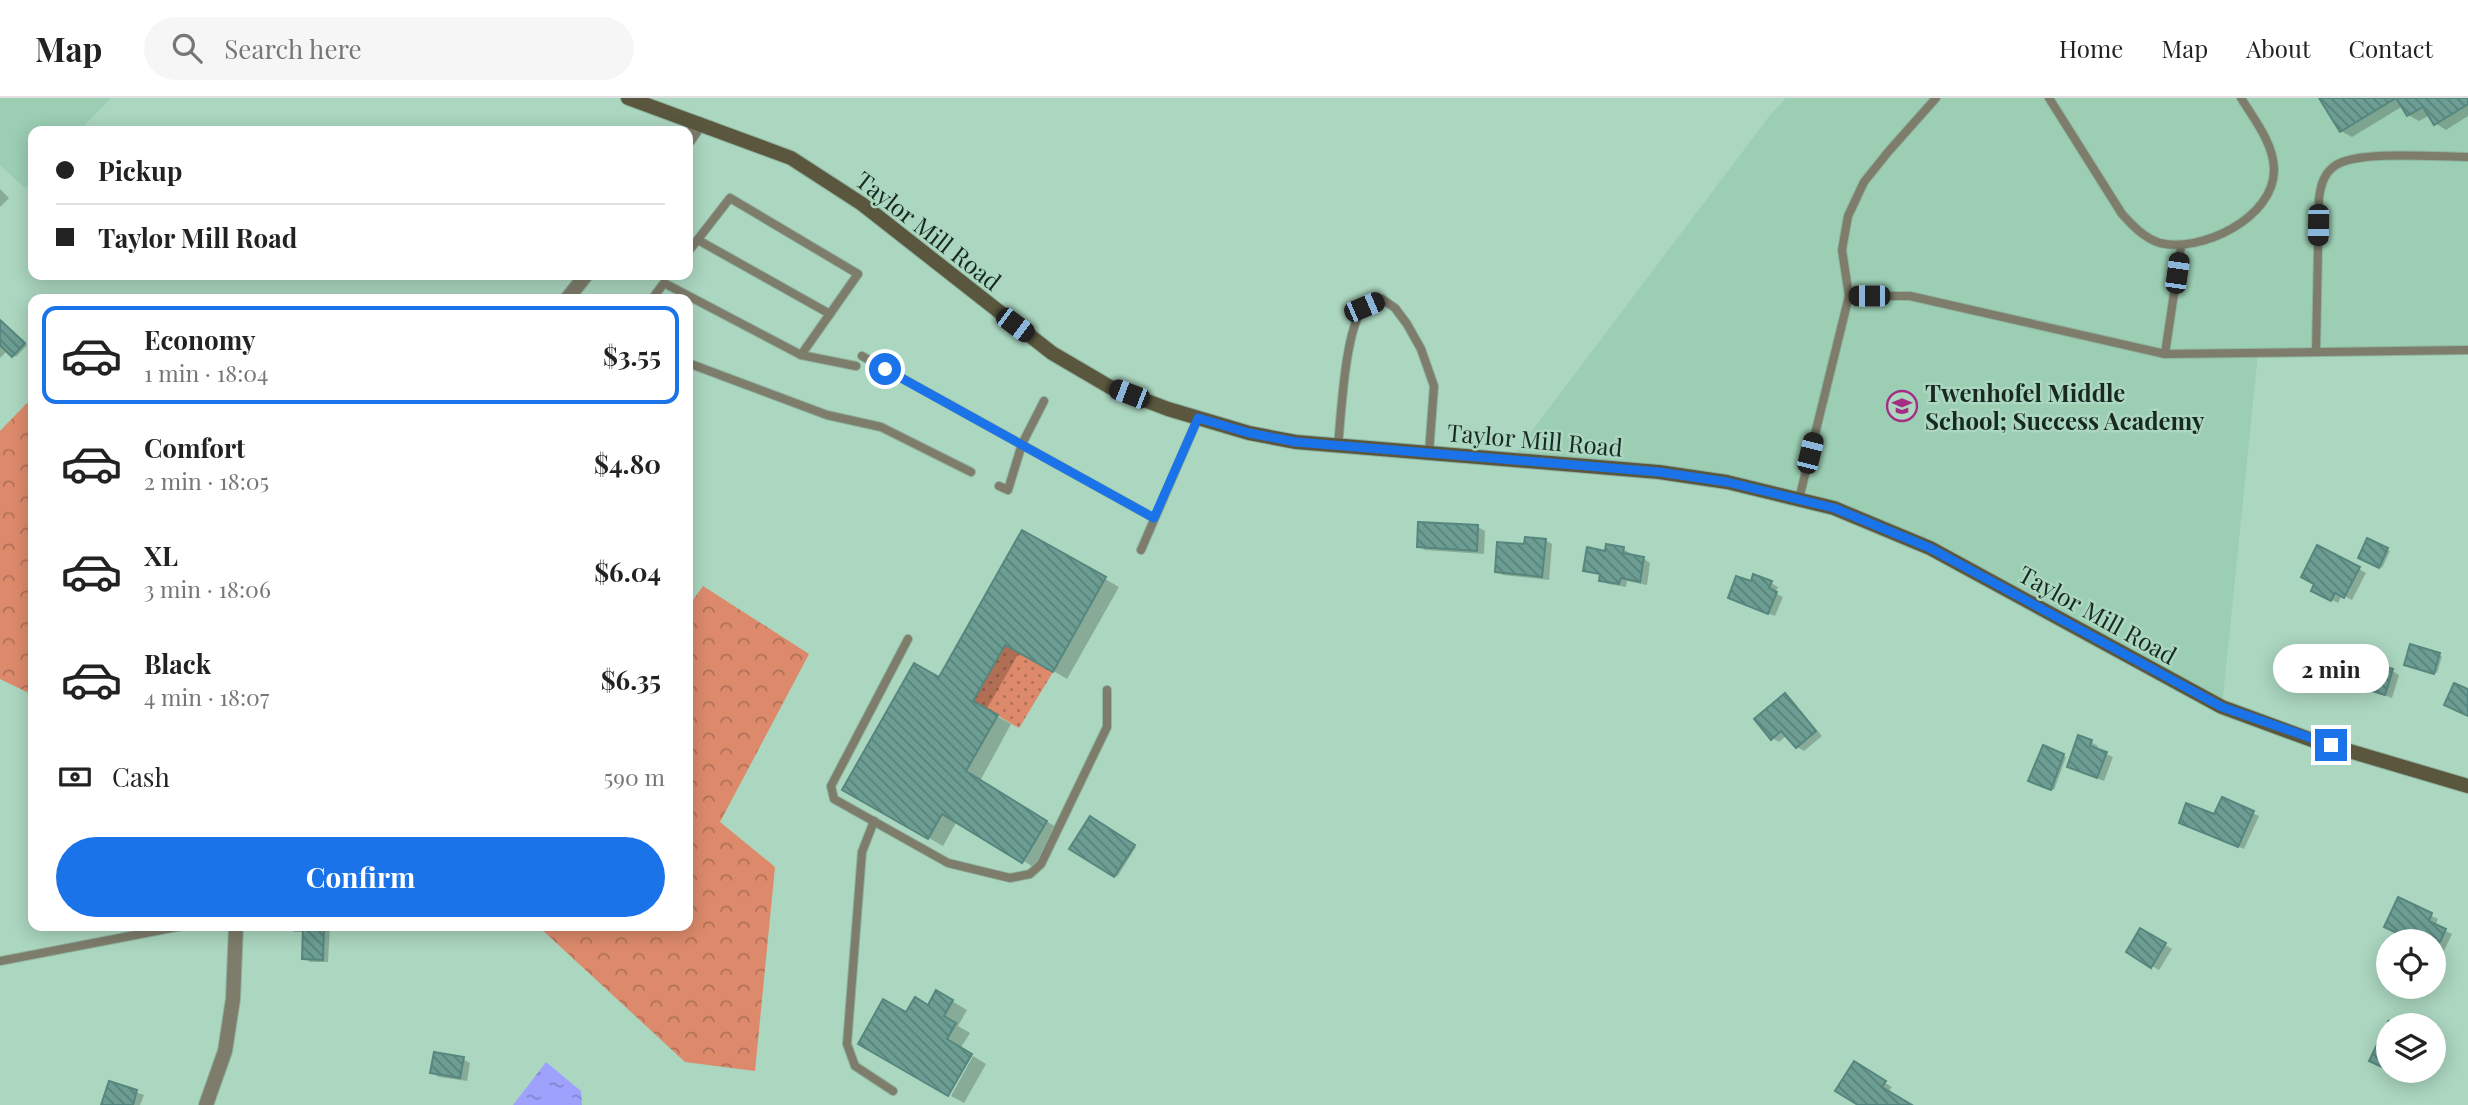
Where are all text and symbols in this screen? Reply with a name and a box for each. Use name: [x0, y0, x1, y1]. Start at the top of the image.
search box: [144, 17, 634, 80]
text: Map: [35, 26, 102, 70]
icon: search: [168, 29, 206, 67]
text: Search here: [224, 31, 362, 66]
text: Home: [2059, 32, 2123, 64]
text: Map: [2161, 32, 2208, 64]
text: About: [2246, 32, 2310, 64]
text: Contact: [2348, 32, 2433, 64]
text: Pickup: [98, 153, 182, 188]
street label: Taylor Mill Road: [850, 163, 1008, 297]
car: [2308, 204, 2329, 246]
text: Taylor Mill Road: [98, 220, 297, 255]
car: [2164, 251, 2191, 295]
car: [1849, 286, 1891, 307]
car: [1341, 289, 1388, 325]
car: [992, 304, 1039, 346]
text: Economy: [144, 322, 255, 357]
icon: car: [60, 324, 123, 387]
text: $3.55: [603, 338, 661, 373]
route start: [869, 353, 901, 385]
text: 1 min · 18:04: [144, 357, 268, 388]
place label: Twenhofel Middle School; Success Academy: [1925, 376, 2205, 436]
car: [1106, 377, 1153, 411]
school or university icon: Twenhofel Middle School; Success Academy: [1885, 389, 1919, 423]
street label: Taylor Mill Road: [1446, 415, 1624, 463]
text: Comfort: [144, 430, 245, 465]
car: [1795, 430, 1826, 476]
icon: car: [60, 432, 123, 495]
text: $4.80: [594, 446, 661, 481]
text: 2 min · 18:05: [144, 465, 269, 496]
text: XL: [144, 538, 178, 573]
icon: car: [60, 540, 123, 603]
text: $6.04: [594, 554, 661, 589]
street label: Taylor Mill Road: [2013, 557, 2183, 671]
text: 3 min · 18:06: [144, 573, 271, 604]
callout: 2 min: [2273, 644, 2389, 692]
text: Black: [144, 646, 211, 681]
icon: car: [60, 648, 123, 711]
text: 2 min: [2301, 653, 2361, 684]
text: $6.35: [601, 662, 661, 697]
text: 4 min · 18:07: [144, 681, 269, 712]
route end: [2315, 729, 2347, 761]
icon: cash: [56, 758, 94, 796]
text: Cash: [112, 759, 170, 794]
text: 590 m: [604, 761, 665, 792]
button: Confirm: [56, 837, 665, 917]
map controls: [2376, 929, 2446, 1083]
button: locate: [2376, 929, 2446, 999]
button: layers: [2376, 1013, 2446, 1083]

